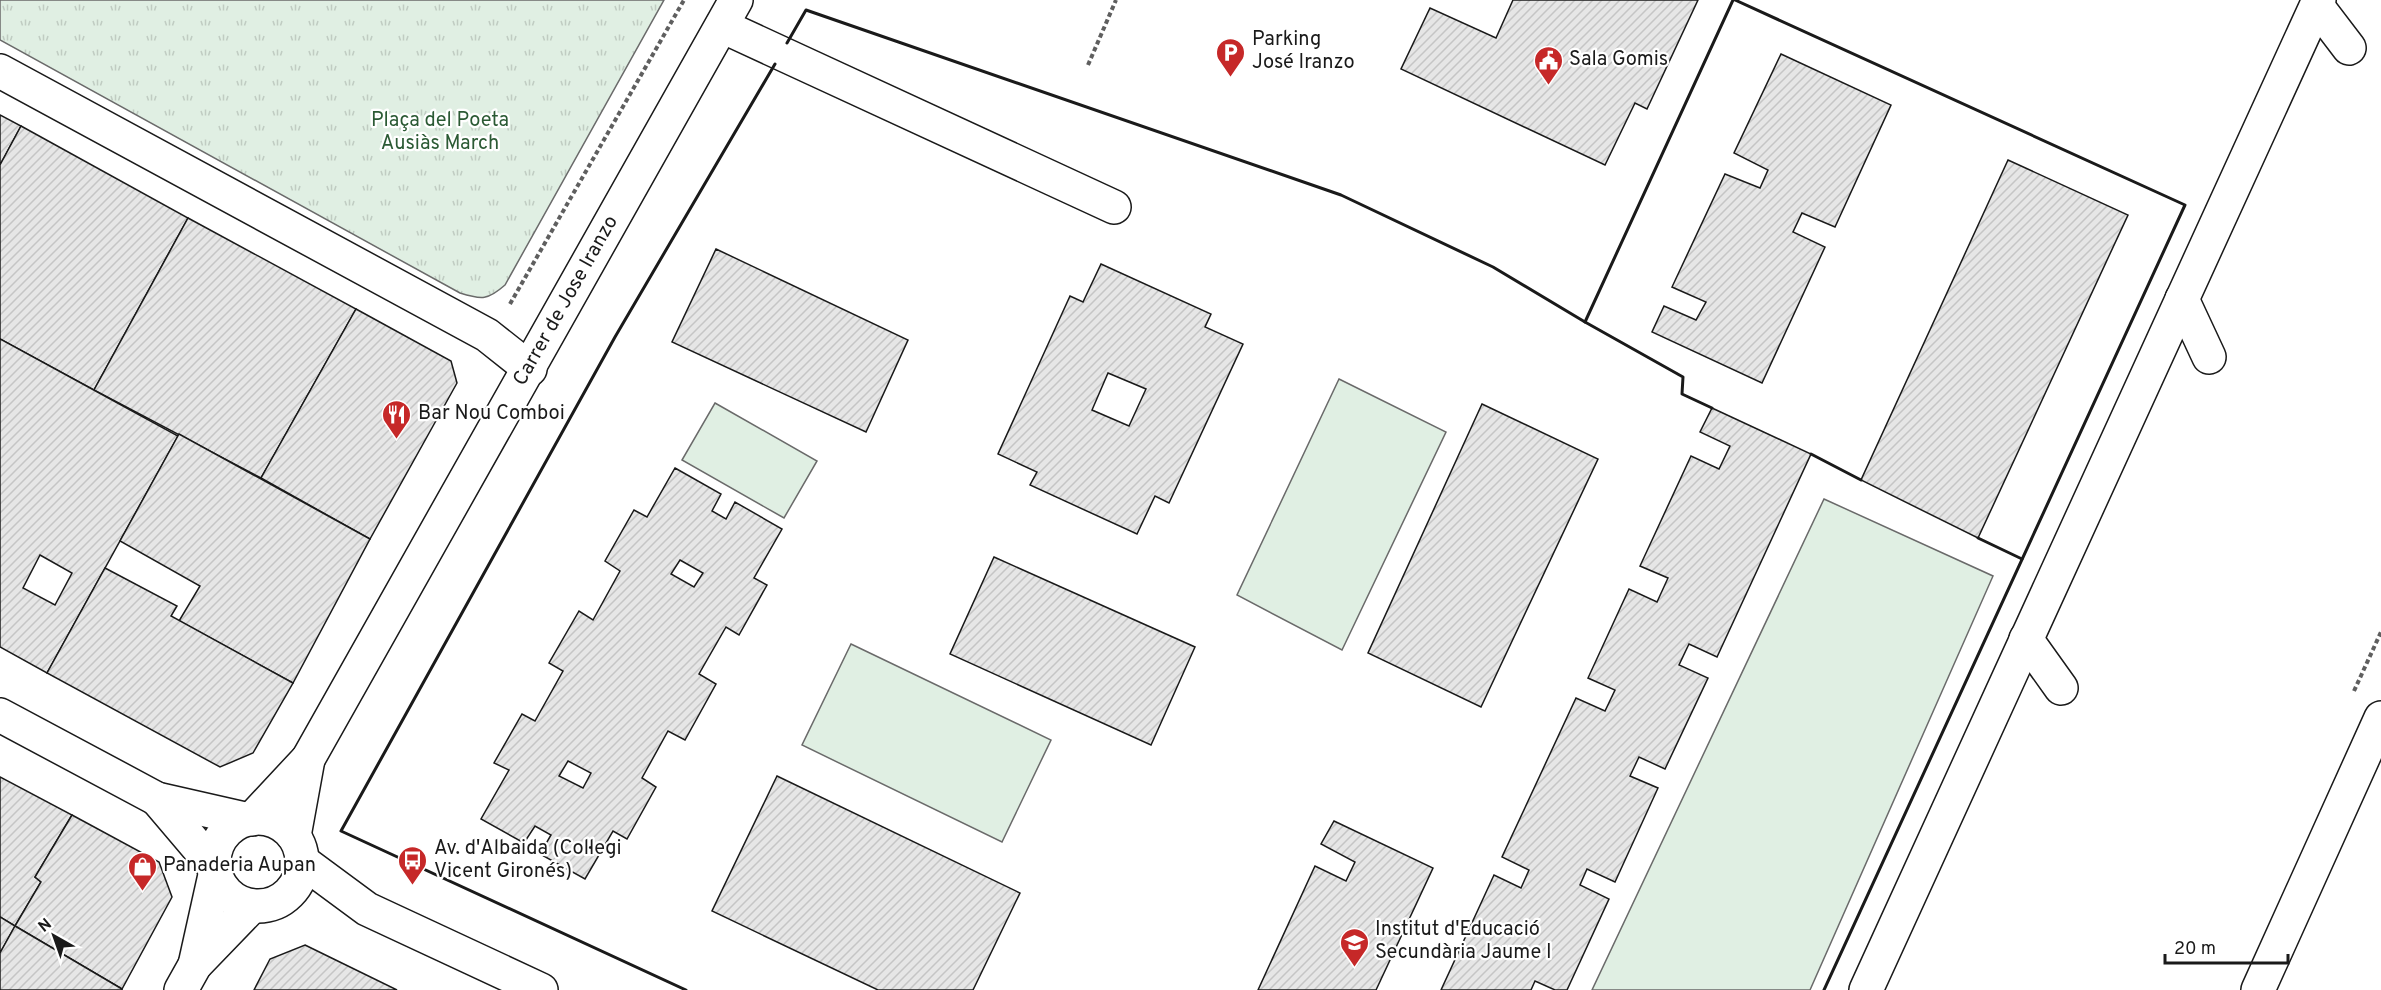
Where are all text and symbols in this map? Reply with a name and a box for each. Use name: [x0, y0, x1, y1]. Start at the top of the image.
place label: Parking José Iranzo: [1252, 27, 1355, 76]
parking icon: Parking José Iranzo: [1215, 36, 1247, 78]
public building icon: Sala Gomis: [1532, 44, 1564, 86]
place label: Sala Gomis: [1569, 47, 1668, 73]
park label: Plaça del Poeta Ausiàs March: [371, 108, 509, 157]
street label: Carrer de Jose Iranzo: [508, 211, 625, 391]
restaurant icon: Bar Nou Comboi: [381, 398, 413, 440]
place label: Bar Nou Comboi: [418, 401, 565, 427]
place label: Av. d'Albaida (Col·legi Vicent Gironés): [434, 836, 622, 885]
bus stop icon: Av. d'Albaida (Col·legi Vicent Gironés): [397, 844, 429, 886]
shop icon: Panaderia Aupan: [126, 850, 158, 892]
place label: Panaderia Aupan: [163, 853, 316, 879]
north arrow: [24, 906, 84, 966]
text: N: [35, 915, 56, 937]
place label: Institut d'Educació Secundària Jaume I: [1375, 917, 1552, 966]
school or university icon: Institut d'Educació Secundària Jaume I: [1338, 926, 1370, 968]
scale bar: [2165, 927, 2288, 965]
text: 20 m: [2174, 938, 2216, 961]

